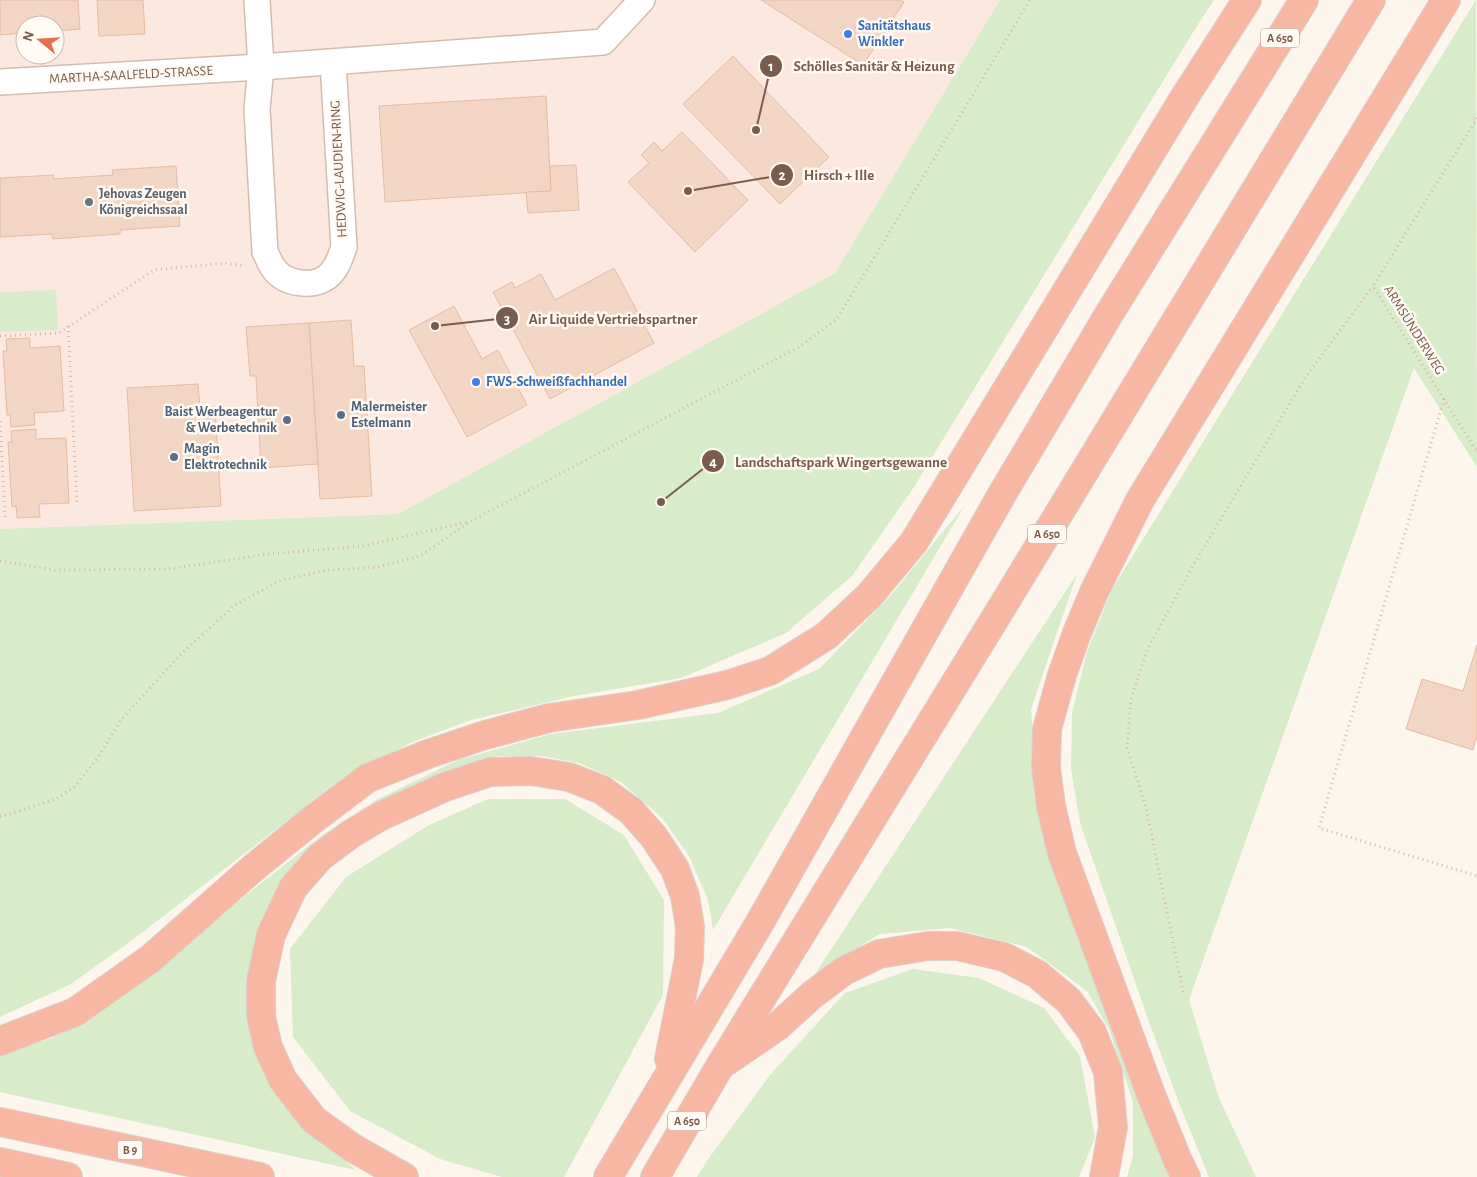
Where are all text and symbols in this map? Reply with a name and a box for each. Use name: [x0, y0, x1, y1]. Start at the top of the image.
north arrow: [15, 15, 65, 65]
place label: Sanitätshaus Winkler: [858, 19, 931, 49]
marker: Sanitätshaus Winkler: [842, 28, 854, 40]
road number: A 650: [1261, 28, 1299, 48]
text: N: [20, 29, 37, 43]
callout: Schölles Sanitär & Heizung: [758, 51, 964, 81]
text: 1: [768, 59, 774, 74]
text: Schölles Sanitär & Heizung: [794, 59, 955, 74]
street label: MARTHA-SAALFELD-STRASSE: [49, 64, 214, 86]
street label: HEDWIG-LAUDIEN-RING: [328, 100, 350, 238]
callout: Hirsch + Ille: [769, 160, 885, 190]
text: 2: [778, 168, 786, 183]
text: Hirsch + Ille: [804, 168, 874, 183]
place label: Jehovas Zeugen Königreichssaal: [99, 187, 188, 217]
marker: Jehovas Zeugen Königreichssaal: [83, 196, 95, 208]
street label: ARMSÜNDERWEG: [1381, 281, 1450, 377]
callout: Air Liquide Vertriebspartner: [494, 303, 708, 333]
text: 3: [504, 312, 510, 327]
text: Air Liquide Vertriebspartner: [529, 312, 698, 327]
place label: FWS-Schweißfachhandel: [486, 375, 627, 389]
marker: FWS-Schweißfachhandel: [470, 376, 482, 388]
place label: Malermeister Estelmann: [351, 400, 427, 430]
place label: Baist Werbeagentur & Werbetechnik: [164, 405, 277, 435]
marker: Malermeister Estelmann: [335, 409, 347, 421]
marker: Baist Werbeagentur & Werbetechnik: [281, 414, 293, 426]
place label: Magin Elektrotechnik: [184, 442, 267, 472]
callout: Landschaftspark Wingertsgewanne: [700, 446, 958, 476]
marker: Magin Elektrotechnik: [168, 451, 180, 463]
text: 4: [709, 455, 717, 470]
text: Landschaftspark Wingertsgewanne: [735, 455, 947, 470]
road number: A 650: [1028, 524, 1066, 544]
road number: A 650: [668, 1112, 706, 1130]
road number: B 9: [118, 1140, 142, 1160]

